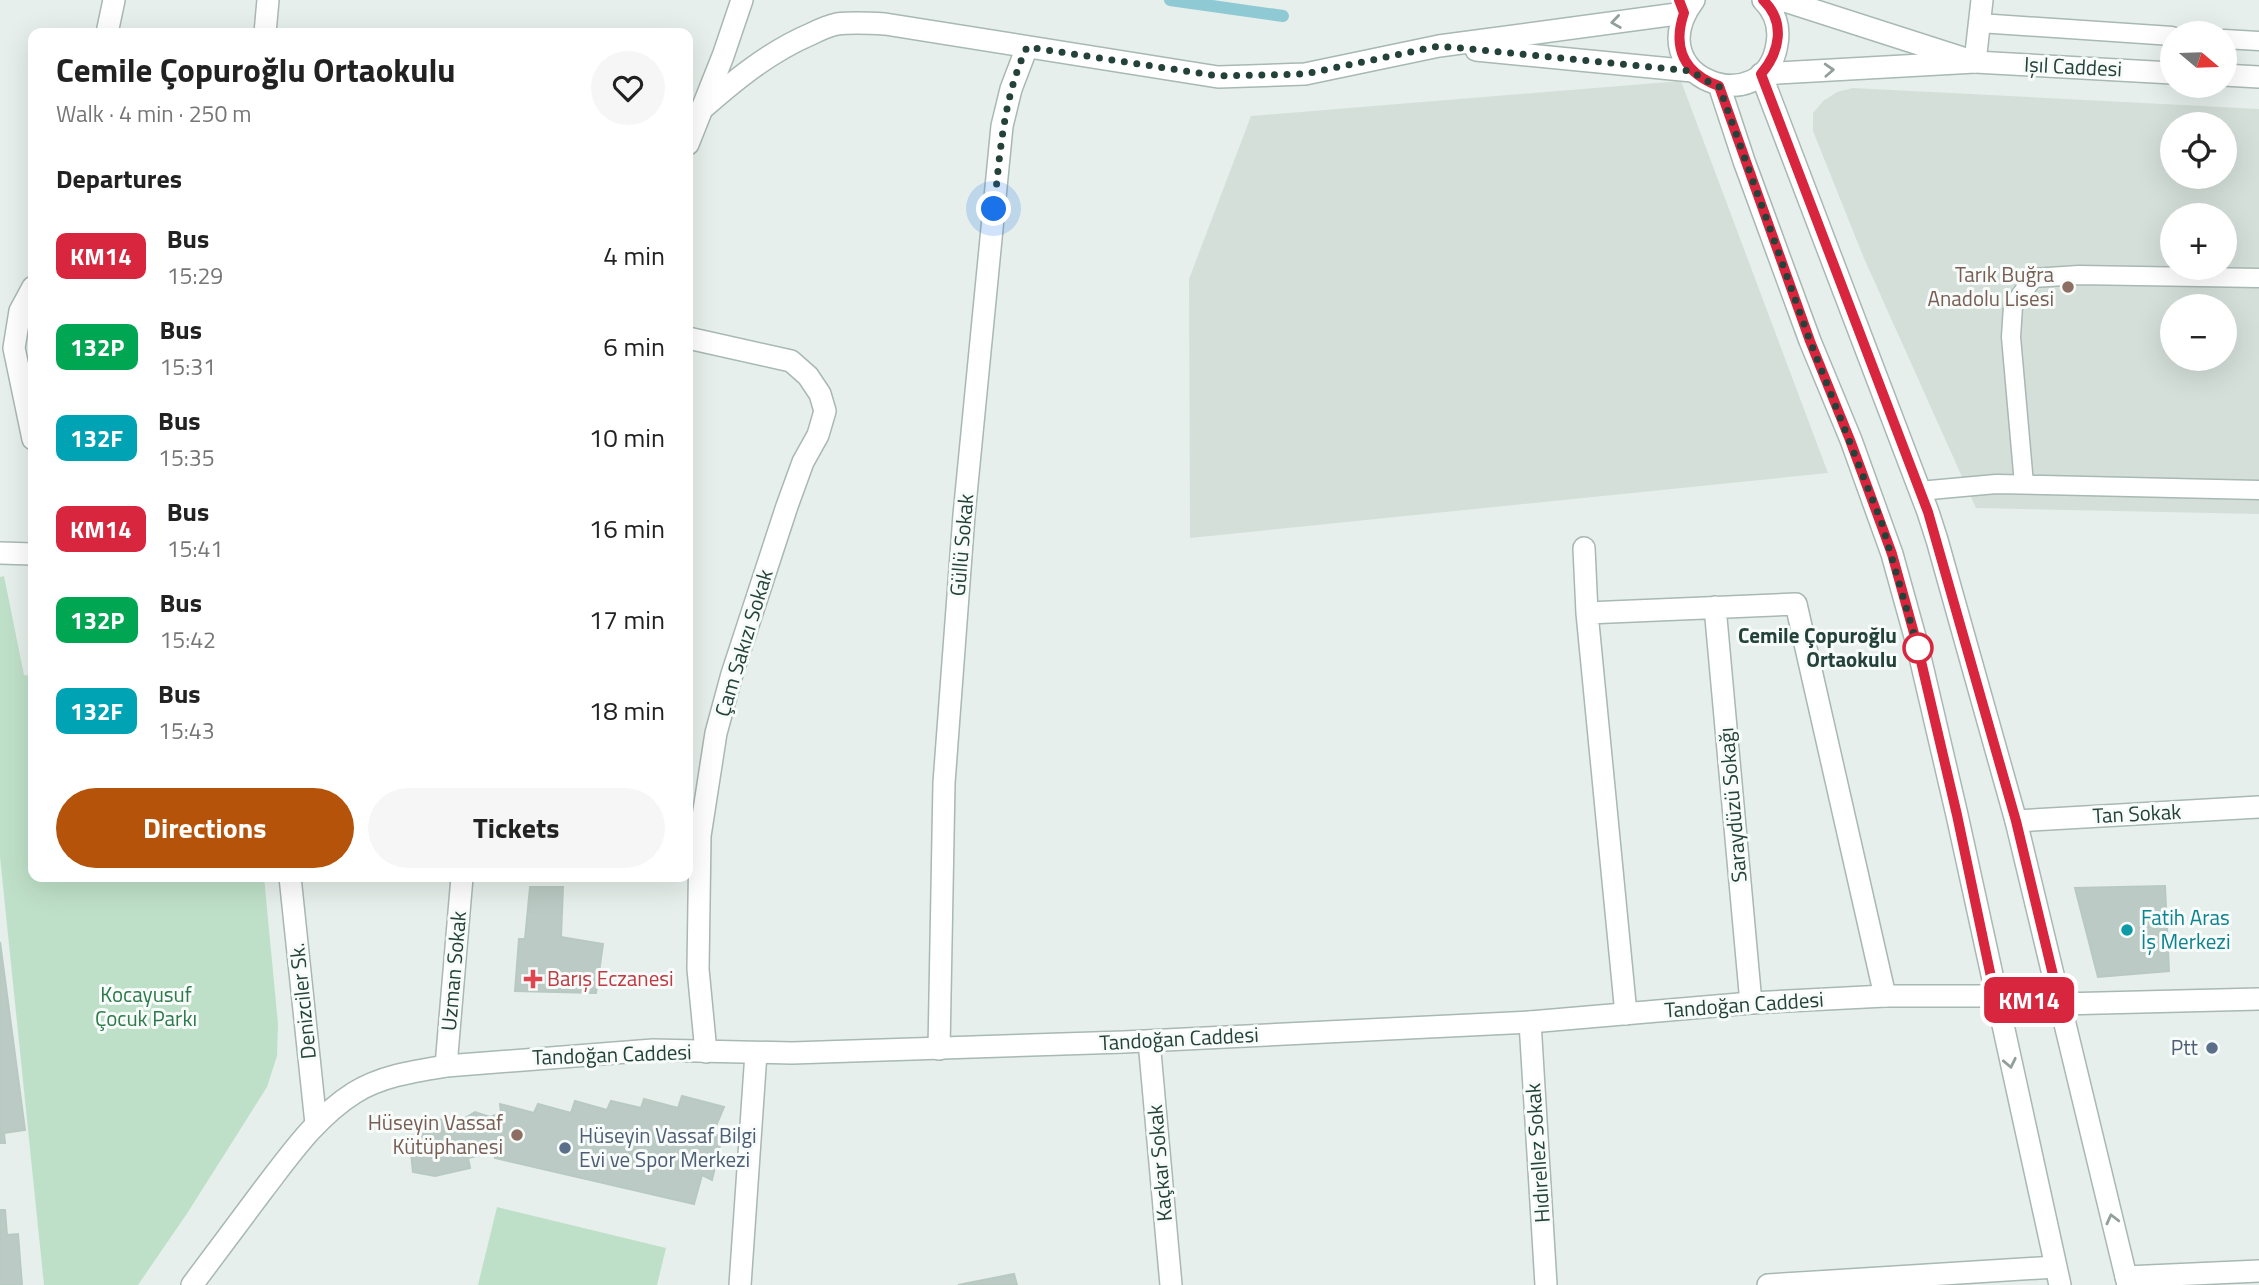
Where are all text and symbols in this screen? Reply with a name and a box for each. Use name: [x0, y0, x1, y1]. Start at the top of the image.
one-way arrow: [1611, 14, 1622, 29]
north arrow: [2160, 21, 2236, 98]
map controls: [2160, 21, 2237, 371]
text: Cemile Çopuroğlu Ortaokulu: [56, 45, 456, 95]
street label: Işıl Caddesi: [2023, 47, 2123, 85]
button: heart: [591, 51, 665, 125]
one-way arrow: [1824, 63, 1835, 78]
text: Walk · 4 min · 250 m: [56, 96, 252, 131]
button: locate: [2160, 112, 2237, 189]
text: Departures: [56, 159, 182, 198]
your location: [976, 191, 1011, 226]
button: +: [2160, 203, 2237, 280]
text: Bus: [167, 219, 209, 258]
text: 4 min: [603, 236, 665, 275]
text: KM14: [70, 238, 132, 274]
text: 15:29: [167, 258, 223, 293]
place label: Tarık Buğra Anadolu Lisesi: [1927, 258, 2054, 314]
marker: Tarık Buğra Anadolu Lisesi: [2060, 279, 2076, 295]
button: −: [2160, 294, 2237, 371]
text: Bus: [159, 310, 202, 349]
text: 6 min: [603, 327, 665, 366]
text: 132P: [70, 329, 124, 365]
text: 15:31: [159, 349, 216, 384]
text: Bus: [158, 401, 201, 440]
text: 10 min: [589, 418, 665, 457]
text: 132F: [70, 420, 123, 456]
text: 15:35: [158, 440, 215, 475]
text: Bus: [167, 492, 209, 531]
street label: Güllü Sokak: [941, 492, 981, 597]
text: 16 min: [589, 509, 665, 548]
text: KM14: [70, 511, 132, 547]
text: 15:41: [167, 531, 223, 566]
street label: Çam Sakızı Sokak: [705, 565, 781, 720]
text: Bus: [159, 583, 202, 622]
text: 17 min: [589, 600, 665, 639]
text: 132P: [70, 602, 124, 638]
place label: Cemile Çopuroğlu Ortaokulu: [1738, 619, 1897, 675]
text: 15:42: [159, 622, 216, 657]
marker: Cemile Çopuroğlu Ortaokulu: [1903, 633, 1933, 663]
text: Bus: [158, 674, 201, 713]
text: 18 min: [589, 691, 665, 730]
text: 132F: [70, 693, 123, 729]
text: 15:43: [158, 713, 215, 748]
street label: Saraydüzü Sokağı: [1709, 726, 1755, 884]
button: Directions: [56, 788, 354, 868]
button: Tickets: [368, 788, 665, 868]
street label: Tan Sokak: [2092, 795, 2182, 831]
place label: Fatih Aras İş Merkezi: [2141, 901, 2231, 957]
street label: Uzman Sokak: [432, 910, 474, 1032]
marker: Fatih Aras İş Merkezi: [2119, 922, 2135, 938]
street label: Denizciler Sk.: [280, 941, 324, 1061]
place label: Barış Eczanesi: [547, 962, 674, 994]
marker: Barış Eczanesi: [525, 971, 541, 987]
line badge: KM14: [1980, 977, 2078, 1023]
park label: Kocayusuf Çocuk Parkı: [95, 978, 197, 1034]
street label: Tandoğan Caddesi: [1663, 982, 1825, 1026]
text: KM14: [1998, 982, 2060, 1018]
street label: Tandoğan Caddesi: [1098, 1018, 1259, 1058]
place label: Ptt: [2171, 1031, 2199, 1063]
street label: Tandoğan Caddesi: [532, 1035, 692, 1073]
marker: Ptt: [2204, 1040, 2220, 1056]
one-way arrow: [2002, 1057, 2016, 1069]
street label: Hıdırellez Sokak: [1516, 1082, 1558, 1224]
street label: Kaçkar Sokak: [1138, 1103, 1180, 1223]
place label: Hüseyin Vassaf Kütüphanesi: [368, 1106, 503, 1162]
place label: Hüseyin Vassaf Bilgi Evi ve Spor Merkezi: [579, 1119, 757, 1175]
marker: Hüseyin Vassaf Kütüphanesi: [509, 1127, 525, 1143]
marker: Hüseyin Vassaf Bilgi Evi ve Spor Merkezi: [557, 1140, 573, 1156]
one-way arrow: [2106, 1213, 2120, 1225]

